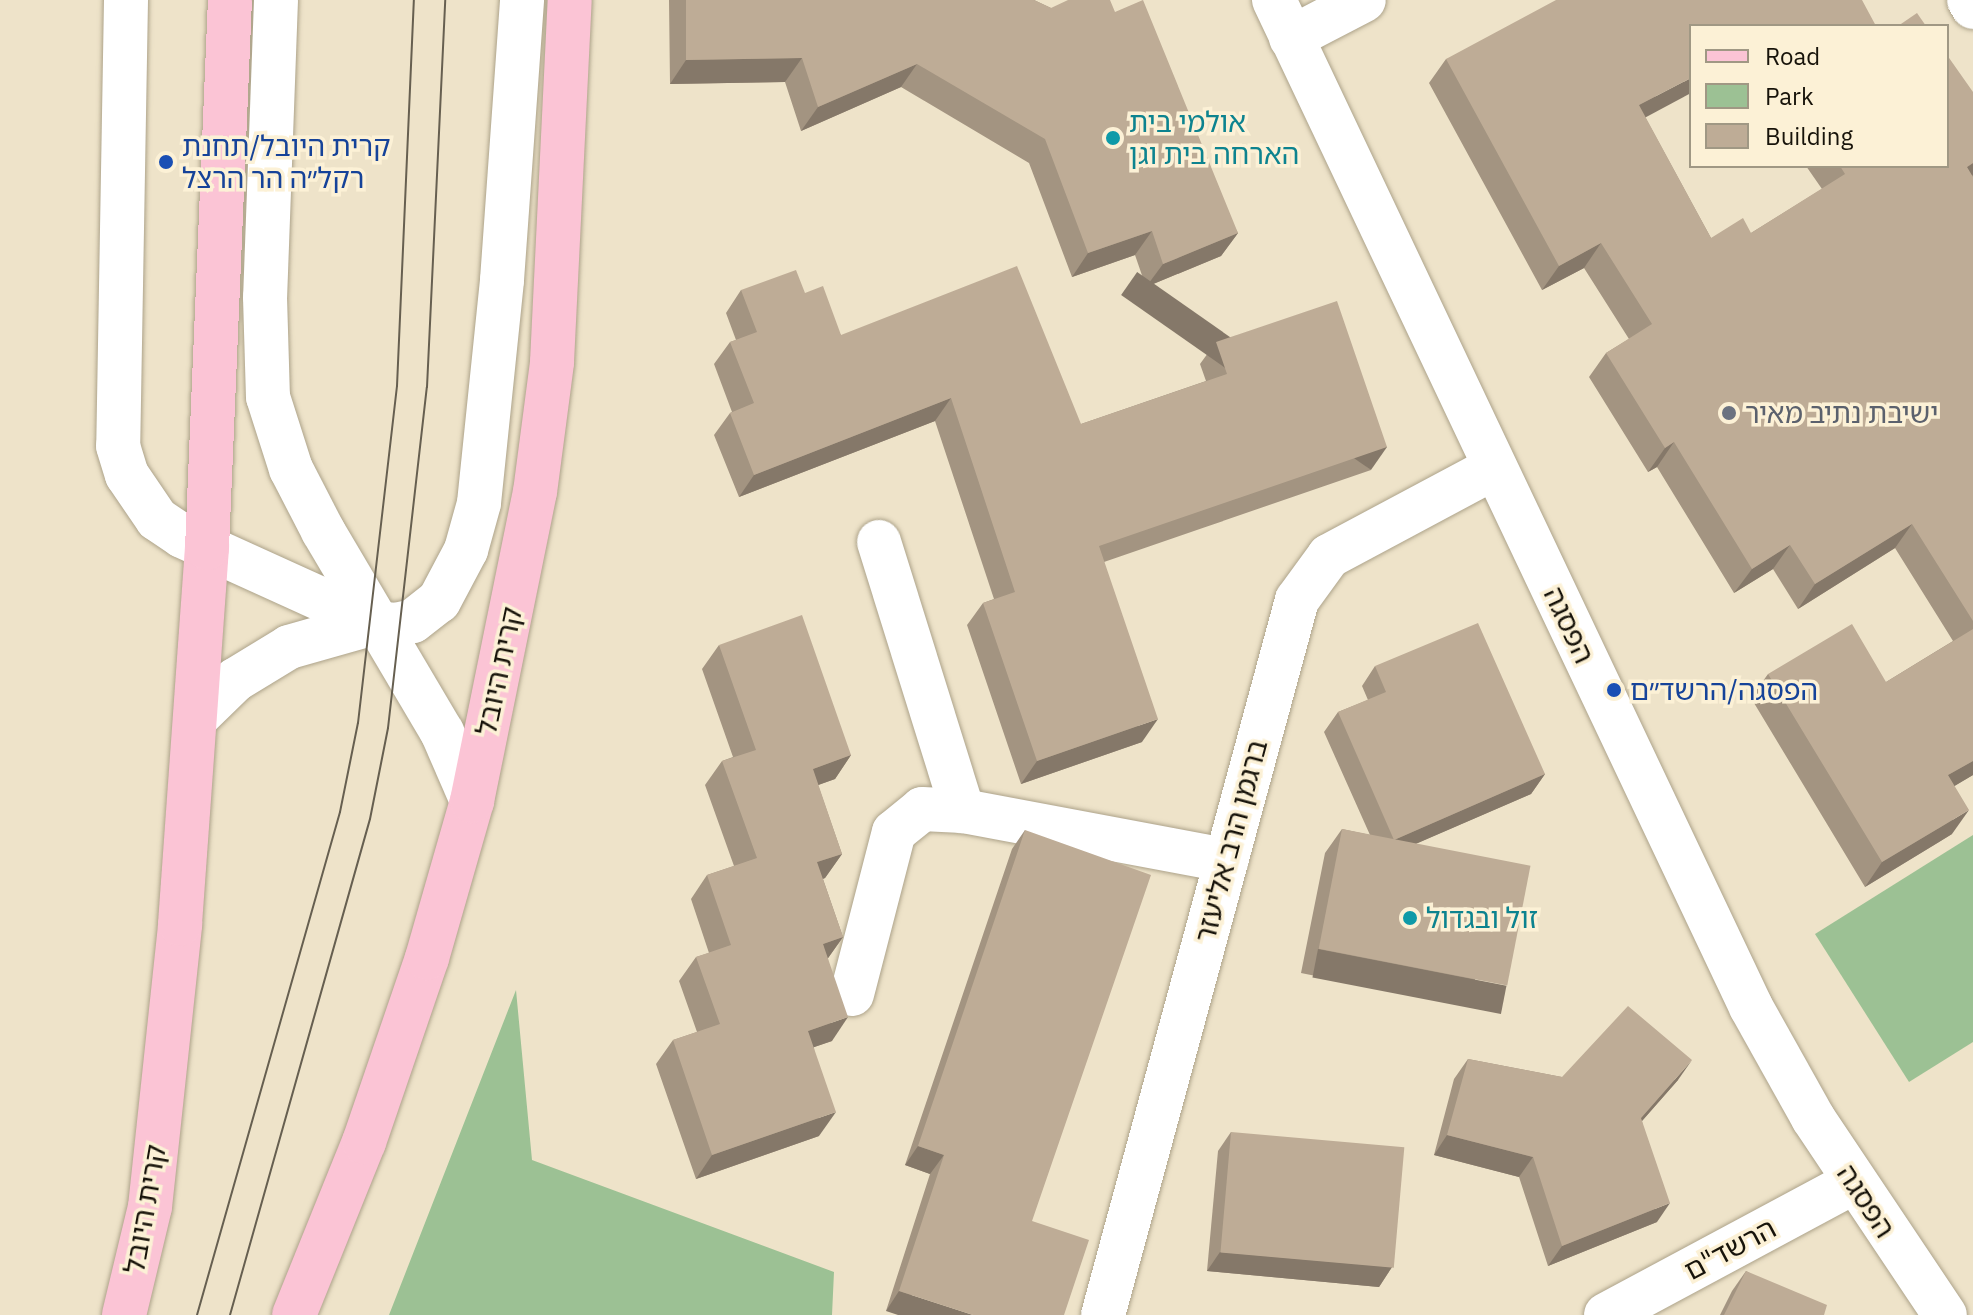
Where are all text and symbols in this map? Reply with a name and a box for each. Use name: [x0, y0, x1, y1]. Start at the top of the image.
legend: [1689, 24, 1949, 168]
text: Road: [1765, 40, 1820, 72]
text: Park: [1765, 80, 1814, 112]
place label: אולמי בית הארחה בית וגן: [1129, 105, 1299, 171]
text: Building: [1765, 120, 1853, 152]
place label: קרית היובל/תחנת רקל״ה הר הרצל: [182, 129, 391, 195]
marker: אולמי בית הארחה בית וגן: [1104, 129, 1122, 147]
marker: קרית היובל/תחנת רקל״ה הר הרצל: [157, 153, 175, 171]
place label: ישיבת נתיב מאיר: [1745, 396, 1938, 430]
marker: ישיבת נתיב מאיר: [1720, 404, 1738, 422]
street label: הפסגה: [1537, 582, 1601, 668]
street label: קרית היובל: [469, 604, 529, 738]
place label: הפסגה/הרשד״ם: [1630, 673, 1818, 707]
marker: הפסגה/הרשד״ם: [1605, 681, 1623, 699]
street label: ברגמן הרב אליעזר: [1188, 736, 1274, 946]
place label: זול ובגדול: [1426, 901, 1538, 935]
marker: זול ובגדול: [1401, 909, 1419, 927]
street label: קרית היובל: [117, 1142, 173, 1276]
street label: הפסגה: [1830, 1158, 1902, 1244]
street label: הרשד"ם: [1679, 1211, 1781, 1287]

